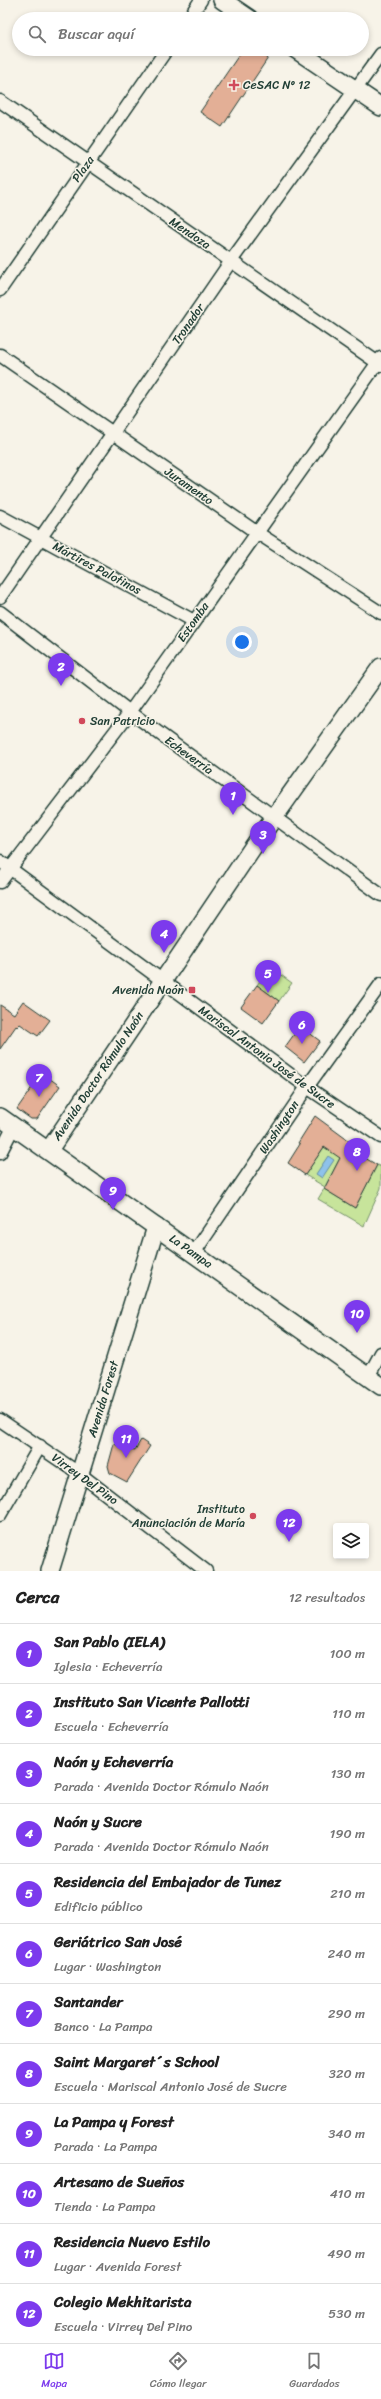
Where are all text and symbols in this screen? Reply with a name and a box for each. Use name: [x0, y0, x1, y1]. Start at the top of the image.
search box: [12, 12, 369, 56]
text: Buscar aquí: [58, 21, 135, 47]
icon: search: [26, 23, 48, 45]
place label: CeSAC Nº 12: [243, 74, 310, 96]
marker: CeSAC Nº 12: [228, 79, 240, 91]
street label: Plaza: [66, 150, 101, 187]
street label: Mendoza: [165, 211, 215, 255]
street label: Tronador: [166, 298, 211, 349]
street label: Juramento: [159, 460, 218, 511]
street label: Mártires Palotinos: [49, 535, 146, 601]
street label: Estomba: [171, 596, 216, 647]
your location: [232, 632, 252, 652]
pin: 2: [48, 653, 74, 686]
place label: San Patricio: [90, 710, 155, 732]
marker: San Patricio: [77, 716, 87, 726]
street label: Echeverría: [160, 730, 218, 780]
pin: 1: [220, 782, 246, 815]
pin: 3: [250, 821, 276, 854]
pin: 4: [151, 920, 177, 953]
pin: 5: [255, 960, 281, 993]
place label: Avenida Naón: [111, 979, 185, 1001]
marker: Avenida Naón: [187, 985, 197, 995]
street label: Mariscal Antonio José de Sucre: [194, 999, 340, 1115]
street label: Avenida Doctor Rómulo Naón: [46, 1006, 150, 1146]
pin: 6: [289, 1011, 315, 1044]
pin: 7: [26, 1064, 52, 1097]
street label: Washington: [253, 1095, 305, 1158]
pin: 8: [344, 1138, 370, 1171]
pin: 9: [100, 1177, 126, 1210]
street label: La Pampa: [164, 1228, 218, 1274]
pin: 10: [344, 1300, 370, 1333]
street label: Avenida Forest: [81, 1357, 125, 1441]
pin: 11: [113, 1425, 139, 1458]
street label: Virrey Del Pino: [47, 1447, 123, 1511]
place label: Instituto Anunciación de María: [131, 1498, 245, 1534]
pin: 12: [276, 1509, 302, 1542]
marker: Instituto Anunciación de María: [248, 1511, 258, 1521]
map controls: [333, 1523, 369, 1559]
button: layers: [333, 1523, 369, 1559]
text: Cerca: [16, 1582, 59, 1612]
text: 12 resultados: [289, 1586, 365, 1609]
text: San Pablo (IELA): [54, 1629, 164, 1655]
text: 1: [26, 1642, 32, 1665]
text: 100 m: [330, 1642, 365, 1665]
text: Iglesia · Echeverría: [54, 1655, 163, 1678]
text: Instituto San Vicente Pallotti: [54, 1689, 249, 1715]
text: 2: [25, 1702, 33, 1725]
text: 110 m: [332, 1702, 365, 1725]
text: Escuela · Echeverría: [54, 1715, 169, 1738]
text: Naón y Echeverría: [54, 1749, 173, 1775]
text: 3: [25, 1762, 33, 1785]
text: 130 m: [331, 1762, 365, 1785]
text: Parada · Avenida Doctor Rómulo Naón: [54, 1775, 269, 1798]
text: Naón y Sucre: [54, 1809, 142, 1835]
text: 4: [25, 1822, 33, 1845]
text: 190 m: [330, 1822, 365, 1845]
text: Parada · Avenida Doctor Rómulo Naón: [54, 1835, 269, 1858]
text: Residencia del Embajador de Tunez: [54, 1869, 281, 1895]
text: 5: [25, 1882, 33, 1905]
text: 210 m: [330, 1882, 365, 1905]
text: Edificio público: [54, 1895, 143, 1918]
text: Geriátrico San José: [54, 1929, 182, 1955]
text: 6: [25, 1942, 33, 1965]
text: 240 m: [328, 1942, 365, 1965]
text: Lugar · Washington: [54, 1955, 161, 1978]
text: Santander: [54, 1989, 123, 2015]
text: 7: [25, 2002, 33, 2025]
text: 290 m: [328, 2002, 365, 2025]
text: Banco · La Pampa: [54, 2015, 153, 2038]
text: Saint Margaret´s School: [54, 2049, 219, 2075]
text: 8: [25, 2062, 33, 2085]
text: 320 m: [329, 2062, 365, 2085]
text: Escuela · Mariscal Antonio José de Sucre: [54, 2075, 287, 2098]
text: La Pampa y Forest: [54, 2109, 174, 2135]
text: 9: [25, 2122, 33, 2145]
text: 340 m: [328, 2122, 365, 2145]
text: Parada · La Pampa: [54, 2135, 157, 2158]
text: Artesano de Sueños: [54, 2169, 184, 2195]
text: 10: [22, 2182, 36, 2205]
text: 410 m: [330, 2182, 365, 2205]
text: Tienda · La Pampa: [54, 2195, 156, 2218]
text: Residencia Nuevo Estilo: [54, 2229, 210, 2255]
text: 11: [23, 2242, 35, 2265]
text: 490 m: [327, 2242, 365, 2265]
text: Lugar · Avenida Forest: [54, 2255, 181, 2278]
text: Colegio Mekhitarista: [54, 2289, 191, 2315]
text: 12: [22, 2302, 36, 2325]
text: 530 m: [328, 2302, 365, 2325]
text: Escuela · Virrey Del Pino: [54, 2315, 192, 2338]
tab: Mapa: [41, 2350, 67, 2393]
tab: Cómo llegar: [150, 2350, 207, 2393]
tab: Guardados: [289, 2350, 340, 2393]

